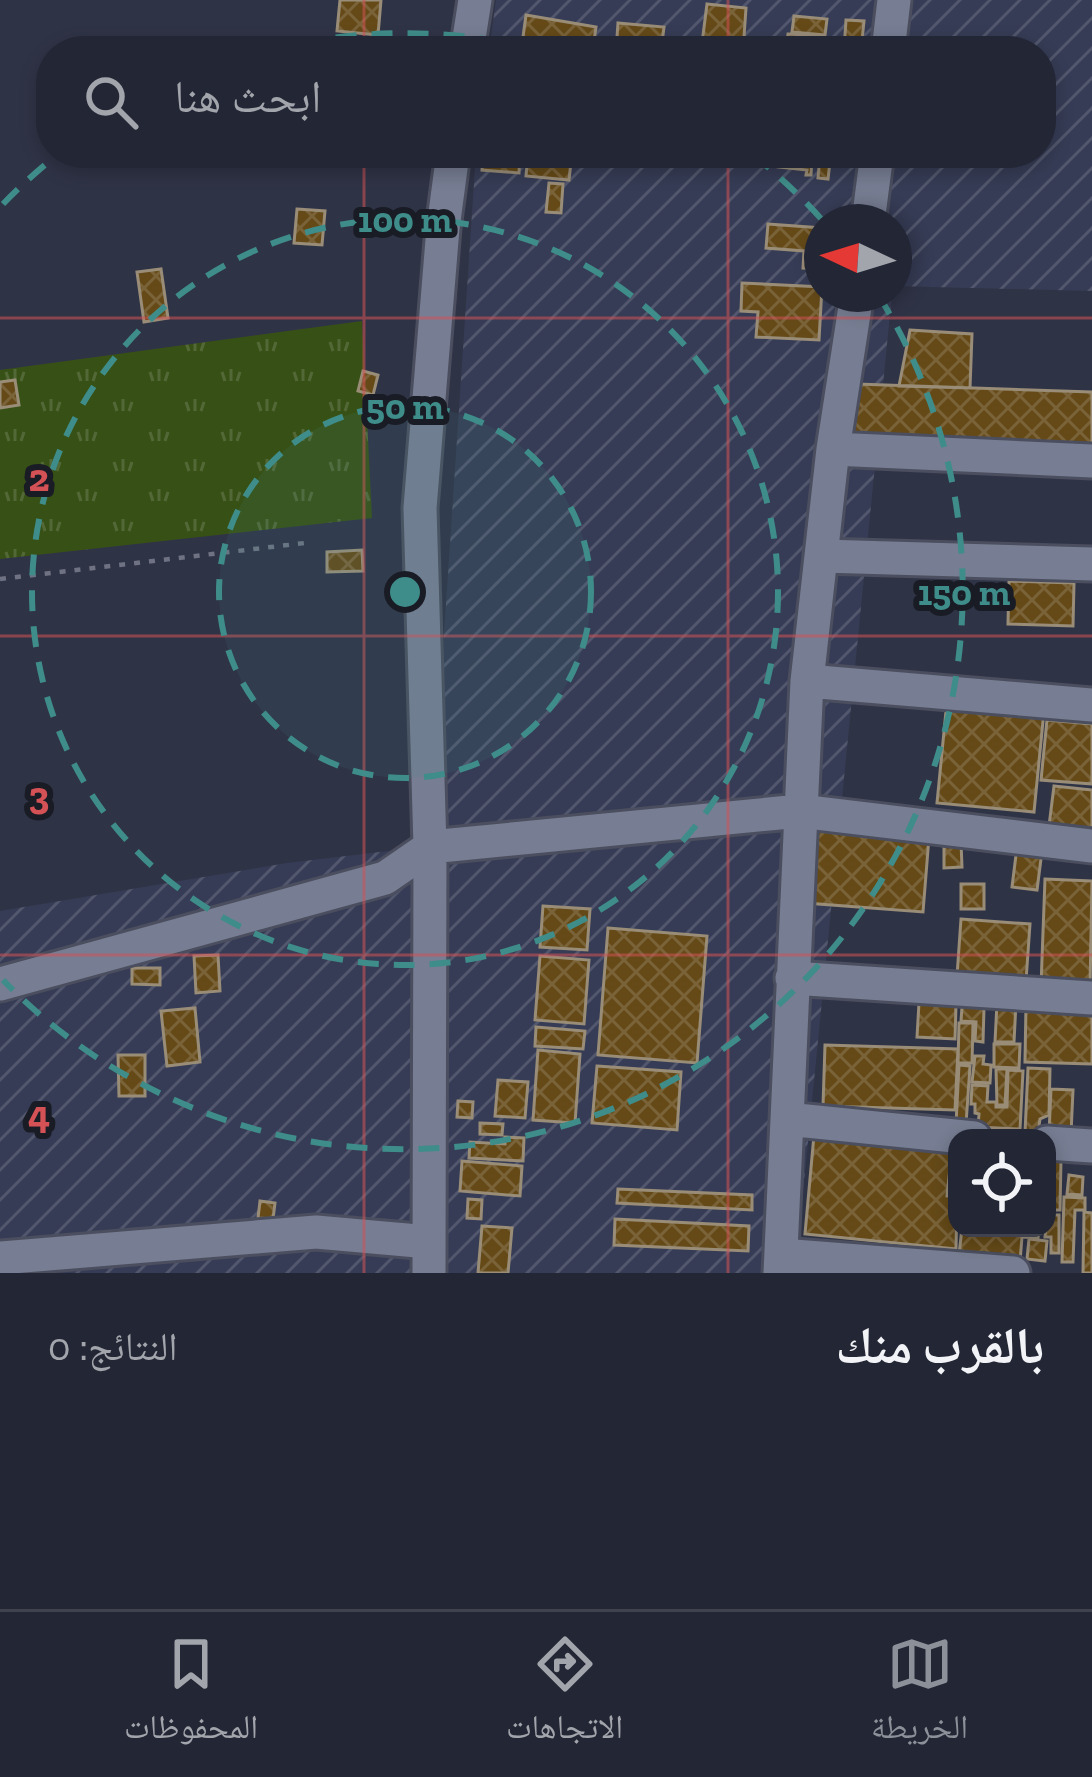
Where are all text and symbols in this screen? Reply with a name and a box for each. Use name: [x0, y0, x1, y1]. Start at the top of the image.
search box: [36, 36, 1056, 168]
icon: search: [78, 69, 144, 135]
text: ابحث هنا: [174, 70, 321, 124]
text: 100 m: [358, 198, 453, 241]
north arrow: [804, 204, 912, 312]
text: 50 m: [366, 385, 444, 428]
text: 2: [29, 454, 50, 501]
centre of rings: [384, 571, 426, 613]
text: 150 m: [918, 571, 1011, 614]
text: 3: [29, 772, 49, 819]
text: 4: [28, 1091, 50, 1138]
map controls: [948, 1129, 1056, 1237]
button: locate: [948, 1129, 1056, 1237]
text: بالقرب منك: [835, 1315, 1044, 1376]
text: النتائج: 0: [48, 1323, 178, 1370]
tab: المحفوظات: [124, 1631, 258, 1759]
tab: الاتجاهات: [506, 1631, 623, 1759]
tab: الخريطة: [871, 1631, 968, 1759]

